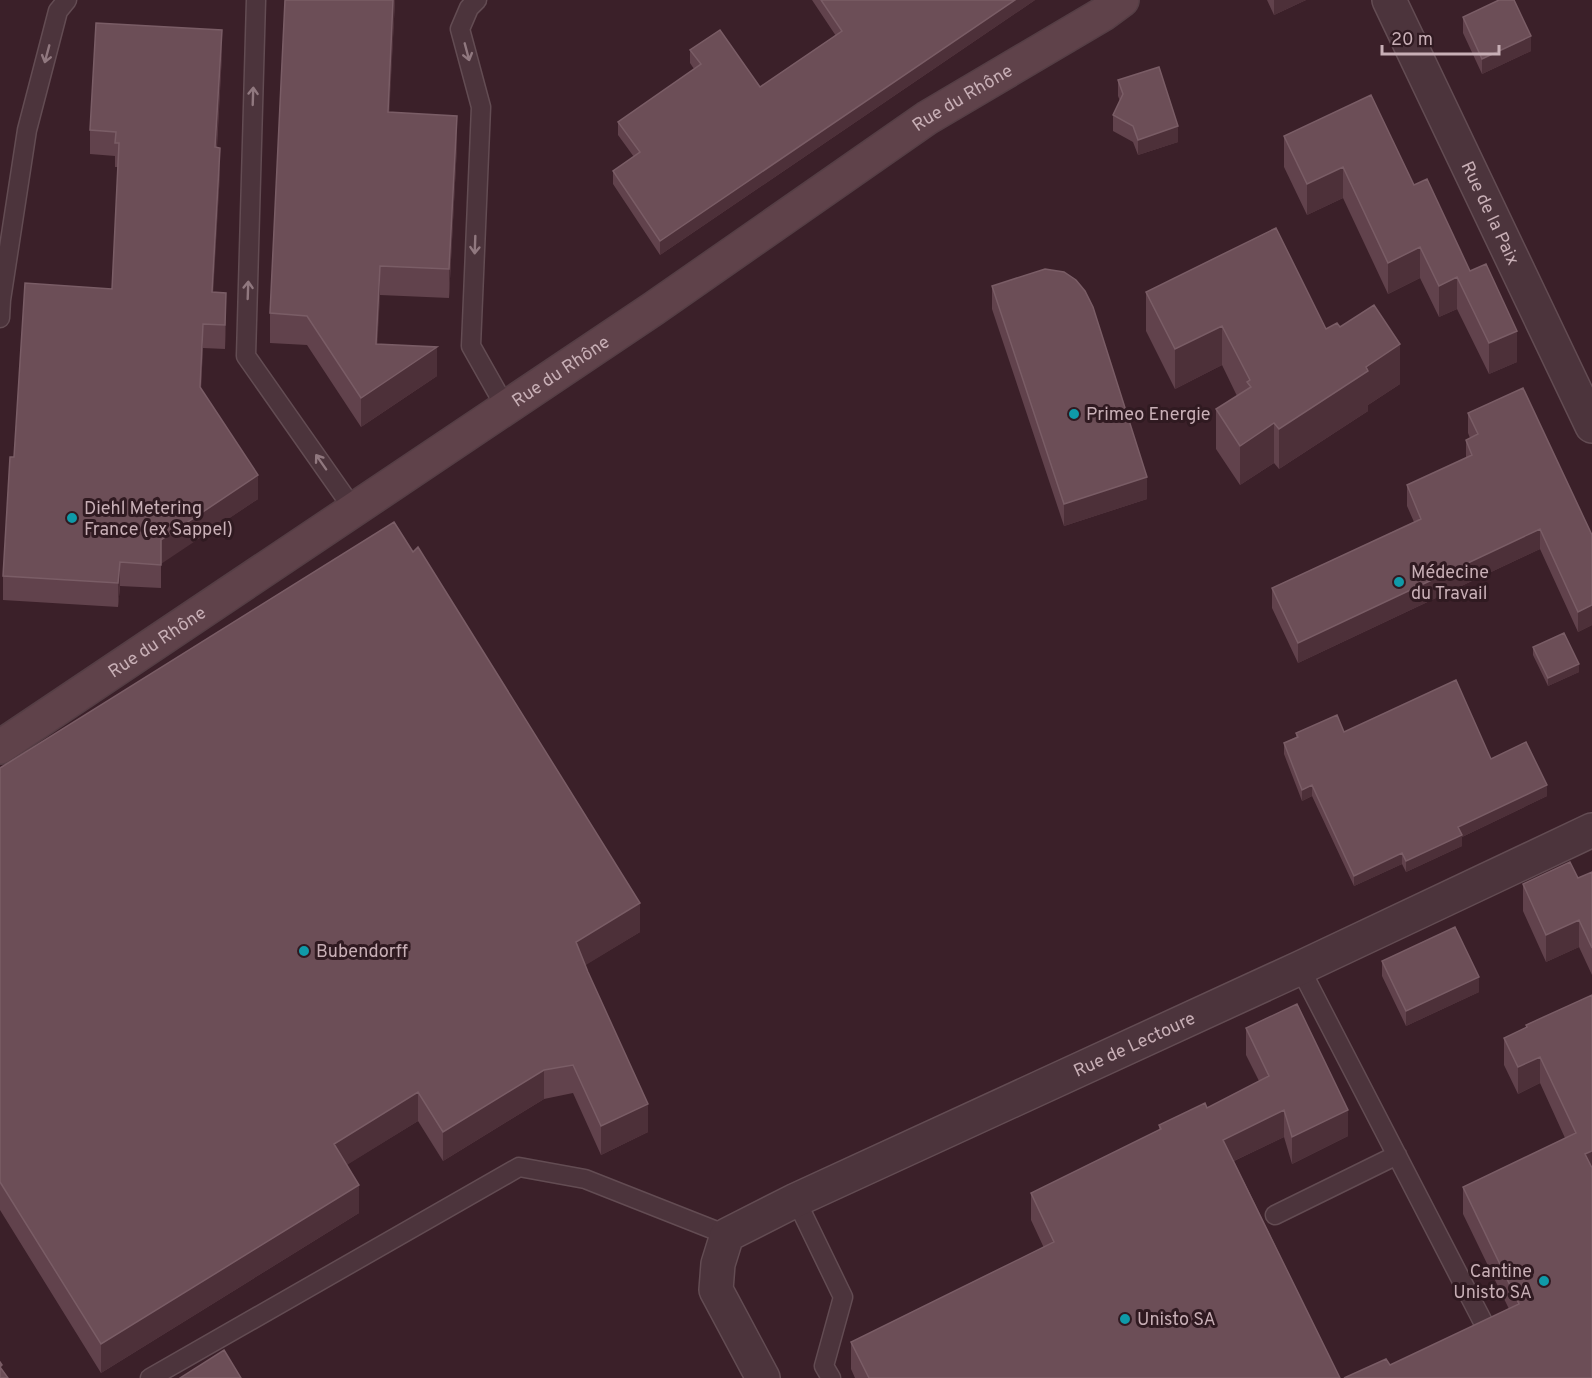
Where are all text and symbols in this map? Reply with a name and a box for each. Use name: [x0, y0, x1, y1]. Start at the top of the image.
scale bar: [1382, 18, 1499, 56]
text: 20 m: [1391, 29, 1433, 52]
one-way arrow: [461, 43, 473, 62]
one-way arrow: [40, 44, 52, 63]
street label: Rue du Rhône: [908, 60, 1017, 138]
one-way arrow: [247, 86, 259, 106]
street label: Rue de la Paix: [1455, 158, 1524, 269]
one-way arrow: [470, 235, 481, 255]
one-way arrow: [242, 281, 253, 301]
street label: Rue du Rhône: [508, 331, 615, 413]
place label: Primeo Energie: [1086, 404, 1211, 427]
marker: Primeo Energie: [1067, 407, 1081, 421]
one-way arrow: [315, 454, 327, 470]
place label: Diehl Metering France (ex Sappel): [84, 498, 233, 542]
marker: Diehl Metering France (ex Sappel): [65, 511, 79, 525]
place label: Médecine du Travail: [1411, 562, 1489, 606]
marker: Médecine du Travail: [1392, 575, 1406, 589]
street label: Rue du Rhône: [104, 602, 211, 684]
place label: Bubendorff: [316, 941, 408, 964]
marker: Bubendorff: [297, 944, 311, 958]
street label: Rue de Lectoure: [1070, 1008, 1200, 1084]
place label: Cantine Unisto SA: [1453, 1261, 1532, 1305]
marker: Cantine Unisto SA: [1537, 1274, 1551, 1288]
place label: Unisto SA: [1137, 1309, 1216, 1332]
marker: Unisto SA: [1118, 1312, 1132, 1326]

